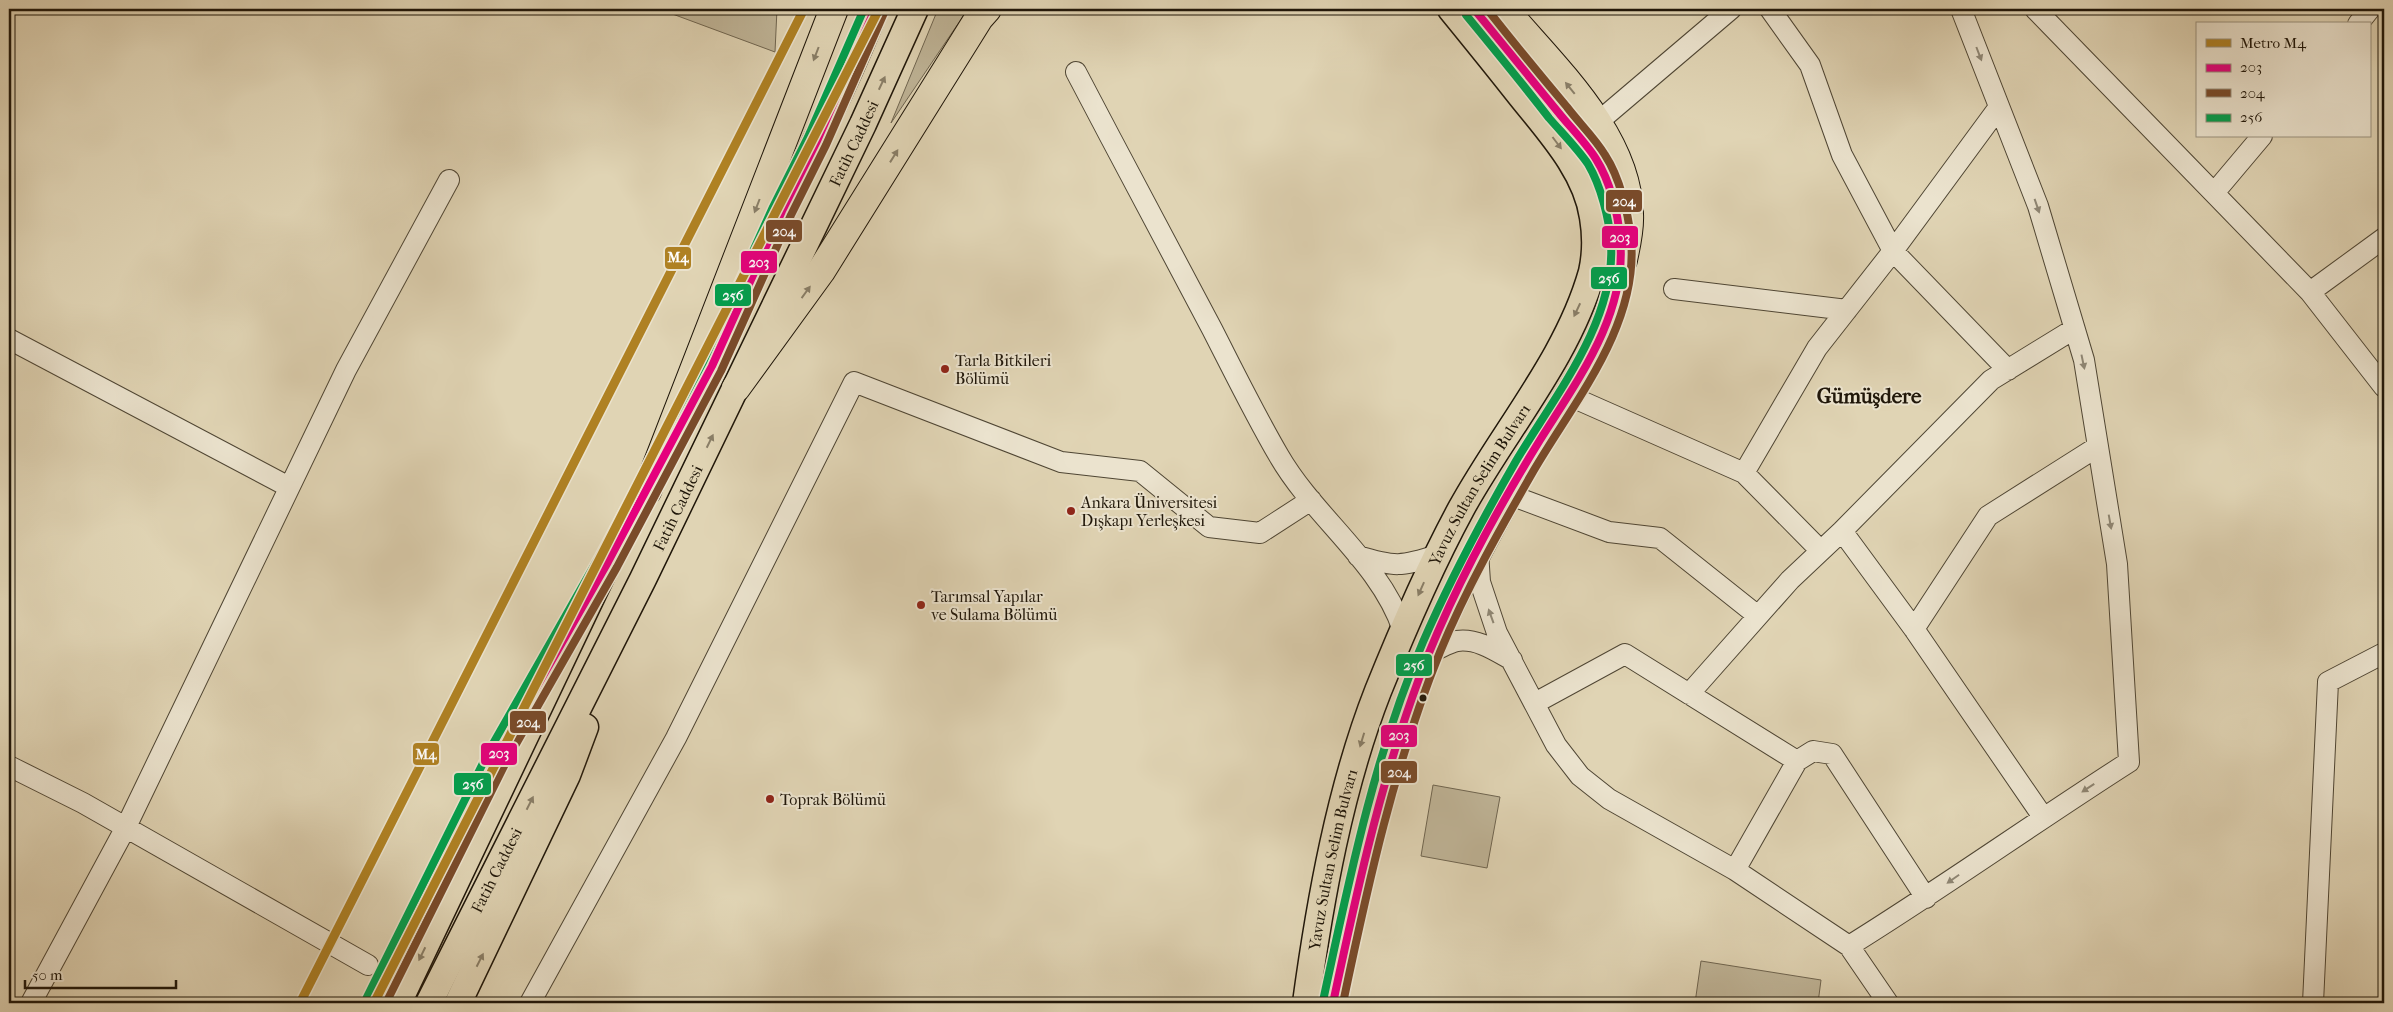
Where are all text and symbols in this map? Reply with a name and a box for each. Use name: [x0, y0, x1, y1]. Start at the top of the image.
legend: [2196, 22, 2370, 138]
text: Metro M4: [2240, 34, 2307, 52]
one-way arrow: [812, 47, 820, 62]
one-way arrow: [1975, 47, 1983, 62]
text: 203: [2240, 58, 2262, 76]
one-way arrow: [879, 76, 887, 90]
one-way arrow: [1565, 81, 1576, 94]
text: 204: [2240, 84, 2266, 102]
street label: Fatih Caddesi: [825, 97, 882, 189]
text: 256: [2240, 108, 2263, 126]
one-way arrow: [1552, 136, 1562, 150]
one-way arrow: [889, 149, 898, 162]
line badge: 204: [1605, 189, 1643, 213]
text: 204: [1612, 193, 1636, 210]
one-way arrow: [753, 199, 761, 213]
one-way arrow: [2033, 199, 2041, 214]
line badge: 204: [765, 219, 803, 243]
text: 204: [772, 223, 796, 240]
line badge: 203: [1601, 225, 1639, 249]
text: 203: [1610, 229, 1631, 246]
line badge: M4: [664, 246, 692, 270]
text: M4: [666, 249, 689, 266]
line badge: 203: [740, 250, 778, 274]
text: 203: [749, 254, 770, 271]
line badge: 256: [1590, 266, 1628, 290]
text: 256: [1599, 270, 1620, 287]
line badge: 256: [714, 283, 752, 307]
one-way arrow: [801, 285, 811, 299]
text: 256: [723, 287, 744, 304]
one-way arrow: [1573, 303, 1581, 317]
place label: Tarla Bitkileri Bölümü: [955, 351, 1052, 388]
one-way arrow: [2080, 354, 2088, 370]
marker: Tarla Bitkileri Bölümü: [939, 363, 951, 375]
district label: Gümüşdere: [1817, 384, 1922, 409]
street label: Yavuz Sultan Selim Bulvarı: [1424, 400, 1534, 570]
one-way arrow: [706, 434, 714, 448]
street label: Fatih Caddesi: [649, 462, 706, 554]
place label: Ankara Üniversitesi Dışkapı Yerleşkesi: [1080, 493, 1218, 531]
marker: Ankara Üniversitesi Dışkapı Yerleşkesi: [1065, 505, 1077, 517]
one-way arrow: [2106, 514, 2114, 530]
one-way arrow: [1417, 582, 1425, 596]
place label: Tarımsal Yapılar ve Sulama Bölümü: [931, 587, 1057, 624]
marker: Tarımsal Yapılar ve Sulama Bölümü: [915, 599, 927, 611]
one-way arrow: [1487, 608, 1495, 623]
line badge: 256: [1395, 653, 1433, 677]
text: 256: [1404, 657, 1425, 674]
unlabelled marker: [1418, 693, 1428, 703]
line badge: 204: [509, 710, 547, 734]
text: 204: [516, 714, 540, 731]
line badge: 203: [1380, 724, 1418, 748]
text: 203: [1389, 727, 1410, 744]
one-way arrow: [1357, 733, 1365, 748]
line badge: M4: [412, 742, 440, 766]
line badge: 203: [480, 742, 518, 766]
text: 203: [489, 745, 510, 762]
text: M4: [414, 746, 437, 763]
line badge: 204: [1380, 760, 1418, 784]
text: 204: [1387, 764, 1411, 781]
street label: Yavuz Sultan Selim Bulvarı: [1304, 767, 1361, 952]
line badge: 256: [453, 772, 492, 796]
text: 256: [463, 776, 484, 793]
one-way arrow: [2081, 784, 2094, 793]
place label: Toprak Bölümü: [780, 790, 886, 809]
marker: Toprak Bölümü: [764, 793, 776, 805]
one-way arrow: [526, 796, 534, 811]
street label: Fatih Caddesi: [467, 824, 526, 916]
one-way arrow: [1946, 874, 1960, 884]
one-way arrow: [417, 946, 426, 961]
one-way arrow: [476, 953, 484, 967]
scale bar: [25, 957, 176, 989]
text: 50 m: [32, 966, 63, 984]

